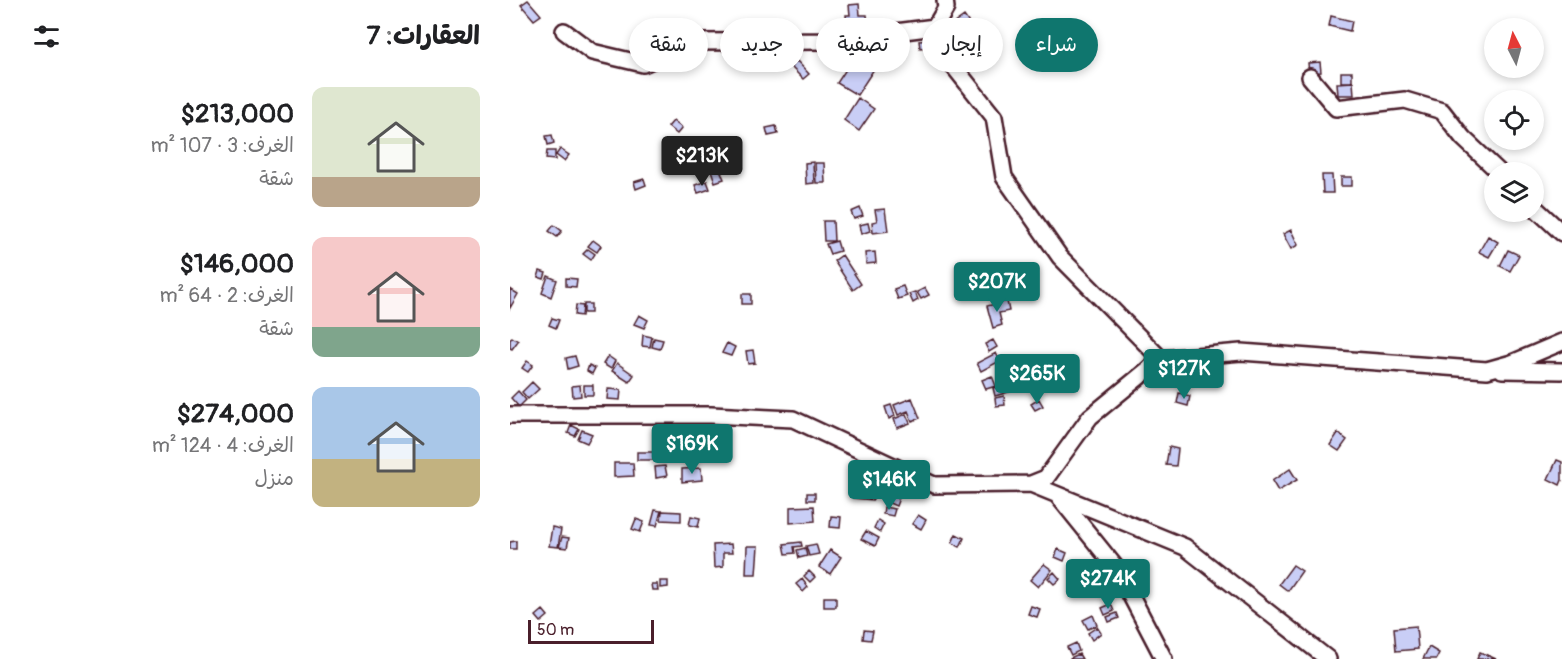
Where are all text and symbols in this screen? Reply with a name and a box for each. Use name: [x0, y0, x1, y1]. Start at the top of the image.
chip: شقة: [629, 18, 708, 72]
chip: جديد: [720, 18, 804, 72]
chip: تصفية: [816, 18, 910, 72]
chip: إيجار: [922, 18, 1003, 72]
chip: شراء: [1015, 18, 1098, 72]
north arrow: [1484, 18, 1544, 78]
map controls: [1484, 18, 1544, 222]
icon: filters: [30, 20, 63, 53]
text: العقارات: 7: [367, 20, 480, 52]
button: locate: [1484, 90, 1544, 150]
text: $213,000: [181, 98, 294, 130]
icon: home: [360, 111, 432, 183]
text: الغرف: 3 · 107 m²: [151, 133, 294, 158]
pin: $213K: [660, 136, 744, 187]
text: $213K: [675, 143, 729, 168]
button: layers: [1484, 162, 1544, 222]
text: شقة: [259, 166, 294, 191]
text: $146,000: [180, 248, 294, 280]
icon: home: [360, 261, 432, 333]
pin: $207K: [955, 262, 1039, 313]
text: $207K: [968, 269, 1026, 294]
text: الغرف: 2 · 64 m²: [160, 283, 294, 308]
text: شقة: [259, 316, 294, 341]
pin: $127K: [1142, 349, 1226, 400]
pin: $265K: [995, 354, 1079, 405]
text: $127K: [1158, 356, 1210, 381]
text: $265K: [1009, 361, 1065, 386]
text: $274,000: [177, 398, 294, 430]
icon: home: [360, 411, 432, 483]
pin: $169K: [650, 424, 734, 475]
text: $169K: [666, 431, 718, 456]
text: الغرف: 4 · 124 m²: [152, 433, 294, 458]
pin: $146K: [847, 460, 931, 511]
text: منزل: [255, 466, 294, 491]
text: $146K: [862, 467, 916, 492]
pin: $274K: [1066, 559, 1150, 610]
text: $274K: [1080, 566, 1136, 591]
scale bar: [528, 617, 654, 644]
text: 50 m: [537, 620, 574, 640]

